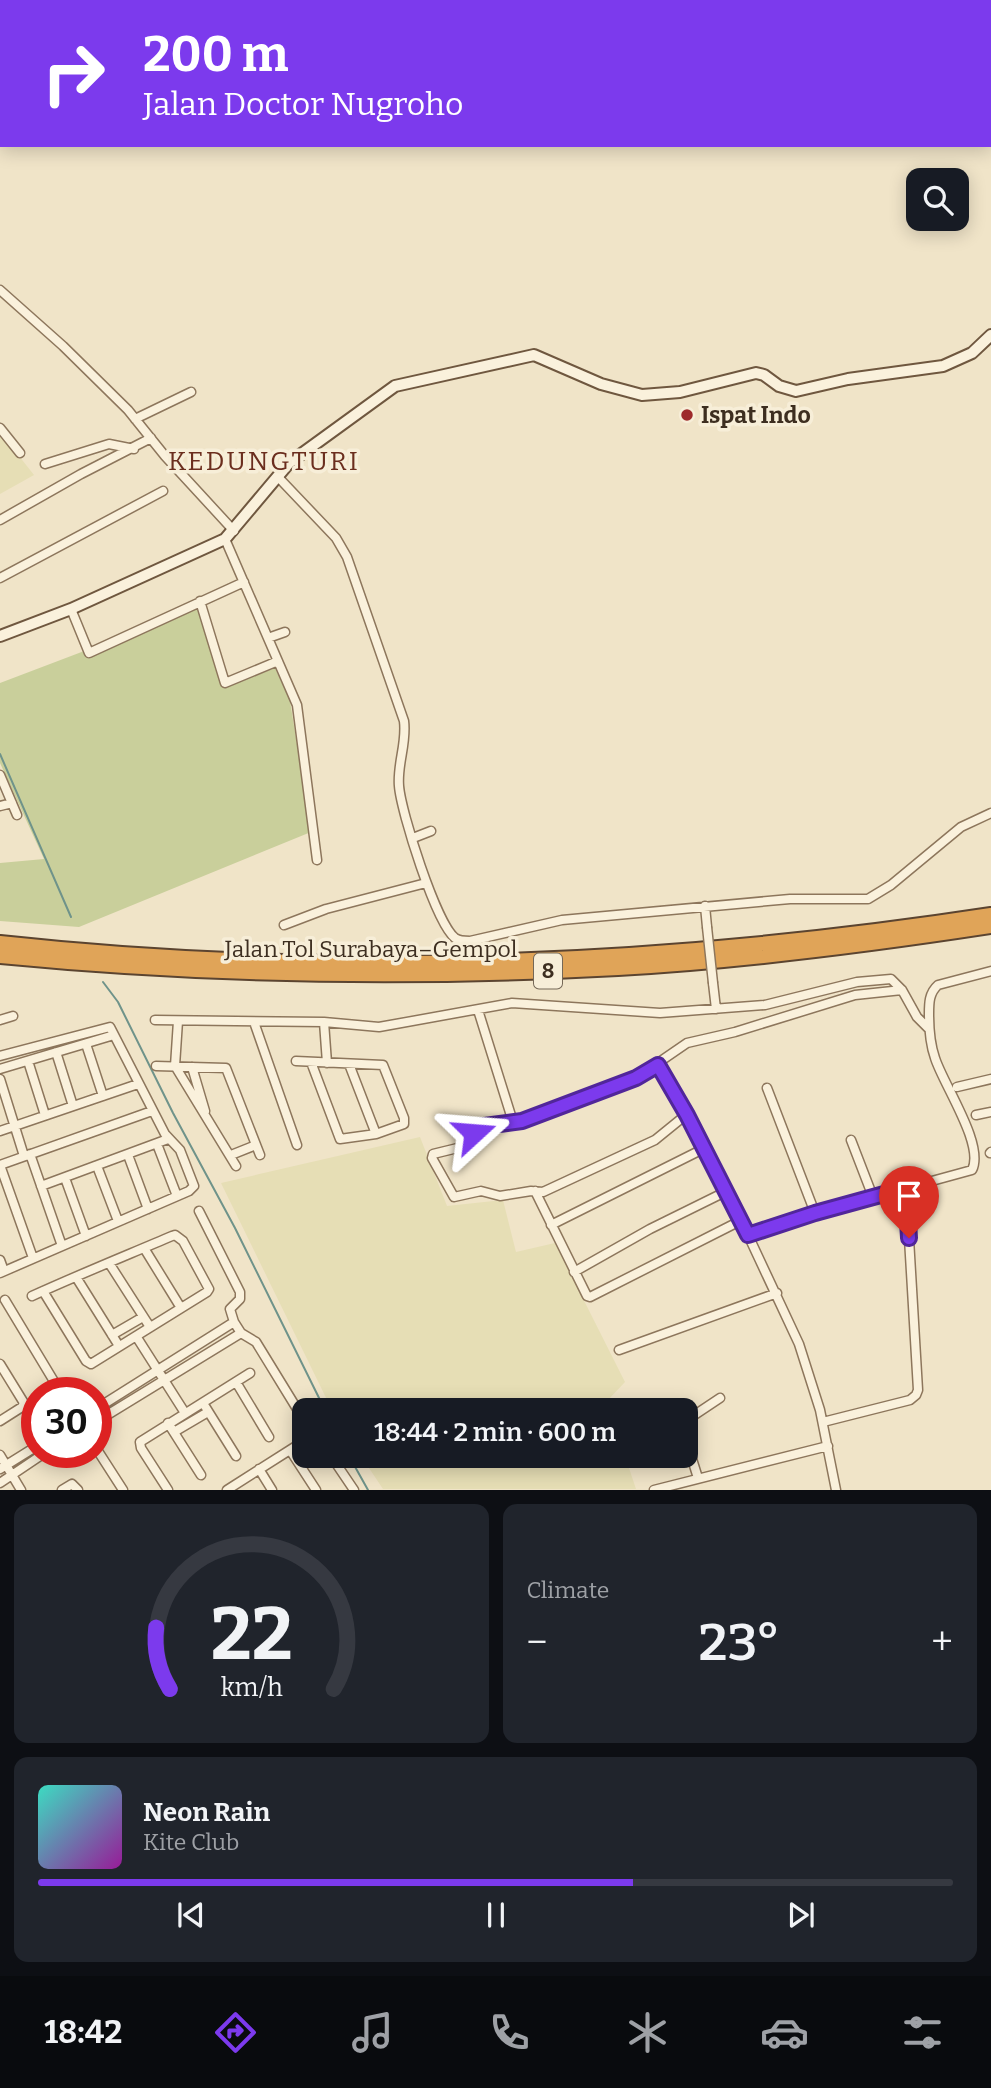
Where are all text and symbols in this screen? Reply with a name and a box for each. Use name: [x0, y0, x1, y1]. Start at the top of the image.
text: 200 m: [143, 25, 288, 84]
icon: right: [28, 28, 119, 119]
text: Jalan Doctor Nugroho: [143, 85, 463, 123]
map controls: [906, 168, 969, 231]
button: search: [906, 168, 969, 231]
place label: Ispat Indo: [701, 401, 811, 429]
marker: Ispat Indo: [679, 407, 695, 423]
district label: KEDUNGTURI: [168, 446, 360, 477]
street label: Jalan Tol Surabaya–Gempol: [224, 935, 518, 963]
road number: 8: [534, 954, 562, 988]
position arrow: [437, 1096, 511, 1170]
pin: [879, 1166, 939, 1238]
icon: arrive: [890, 1177, 928, 1215]
speed limit sign: 30: [21, 1377, 112, 1468]
text: 18:44 · 2 min · 600 m: [374, 1417, 616, 1448]
text: Climate: [527, 1576, 609, 1604]
text: 22: [210, 1592, 292, 1679]
text: 23°: [698, 1611, 780, 1674]
text: −: [527, 1619, 547, 1665]
text: +: [931, 1619, 953, 1665]
text: km/h: [220, 1673, 283, 1703]
text: Neon Rain: [143, 1797, 270, 1828]
text: Kite Club: [143, 1828, 239, 1856]
icon: previous: [172, 1896, 210, 1934]
icon: pause: [477, 1896, 515, 1934]
icon: next: [782, 1896, 820, 1934]
icon: directions: [211, 2008, 260, 2057]
icon: music: [348, 2008, 397, 2057]
icon: phone: [485, 2008, 534, 2057]
icon: climate: [623, 2008, 672, 2057]
icon: car: [760, 2008, 809, 2057]
icon: filters: [898, 2008, 947, 2057]
text: 18:42: [44, 2013, 122, 2051]

